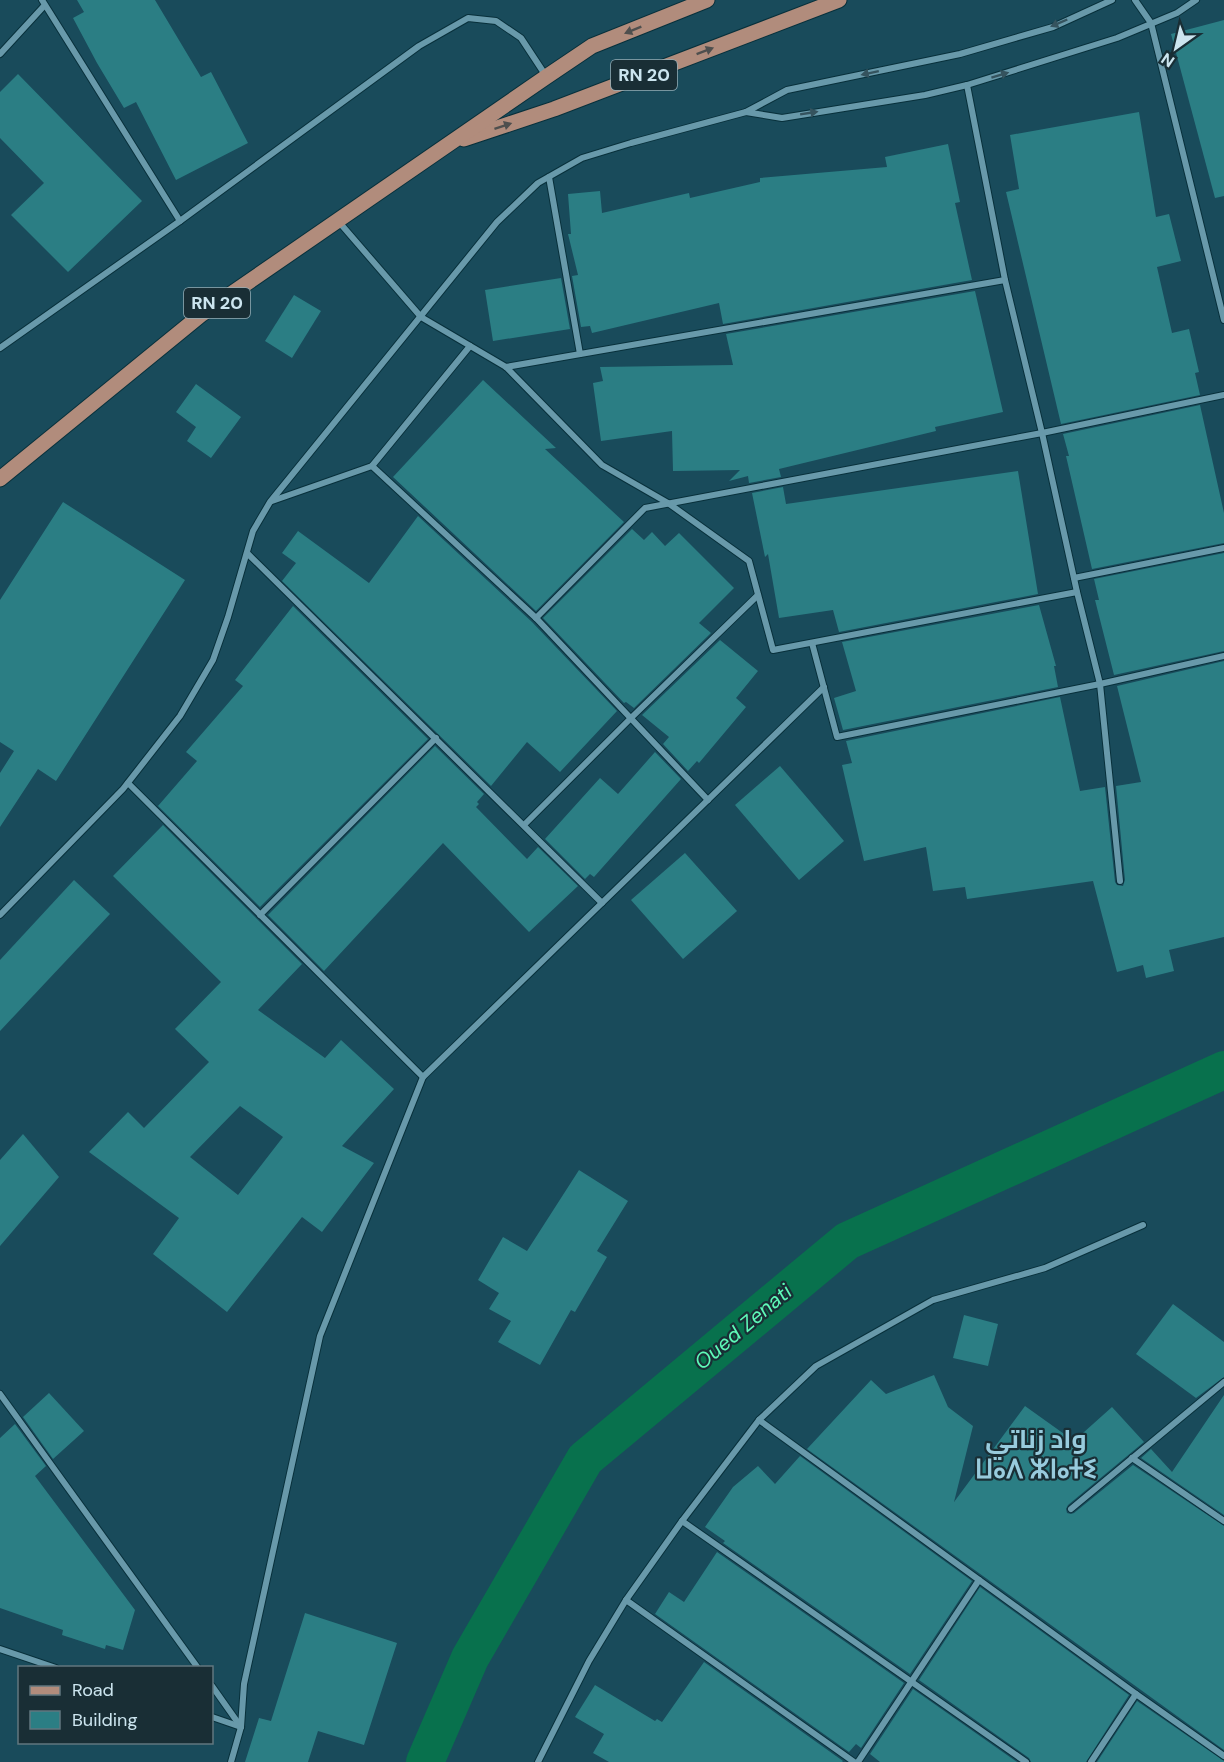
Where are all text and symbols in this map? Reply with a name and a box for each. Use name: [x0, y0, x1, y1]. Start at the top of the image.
north arrow: [1146, 18, 1206, 78]
one-way arrow: [1050, 19, 1067, 28]
one-way arrow: [623, 25, 641, 35]
one-way arrow: [696, 46, 714, 56]
text: N: [1157, 48, 1179, 72]
road number: RN 20: [611, 60, 677, 90]
one-way arrow: [861, 69, 880, 78]
one-way arrow: [991, 70, 1009, 79]
one-way arrow: [800, 109, 819, 118]
one-way arrow: [494, 121, 512, 130]
road number: RN 20: [184, 288, 250, 318]
water label: Oued Zenati: [688, 1277, 798, 1376]
district label: واد زناتي ⵡⴰⴷ ⵣⵏⴰⵜⵉ: [975, 1422, 1097, 1486]
legend: [18, 1666, 213, 1744]
text: Road: [72, 1678, 114, 1702]
text: Building: [72, 1708, 137, 1732]

